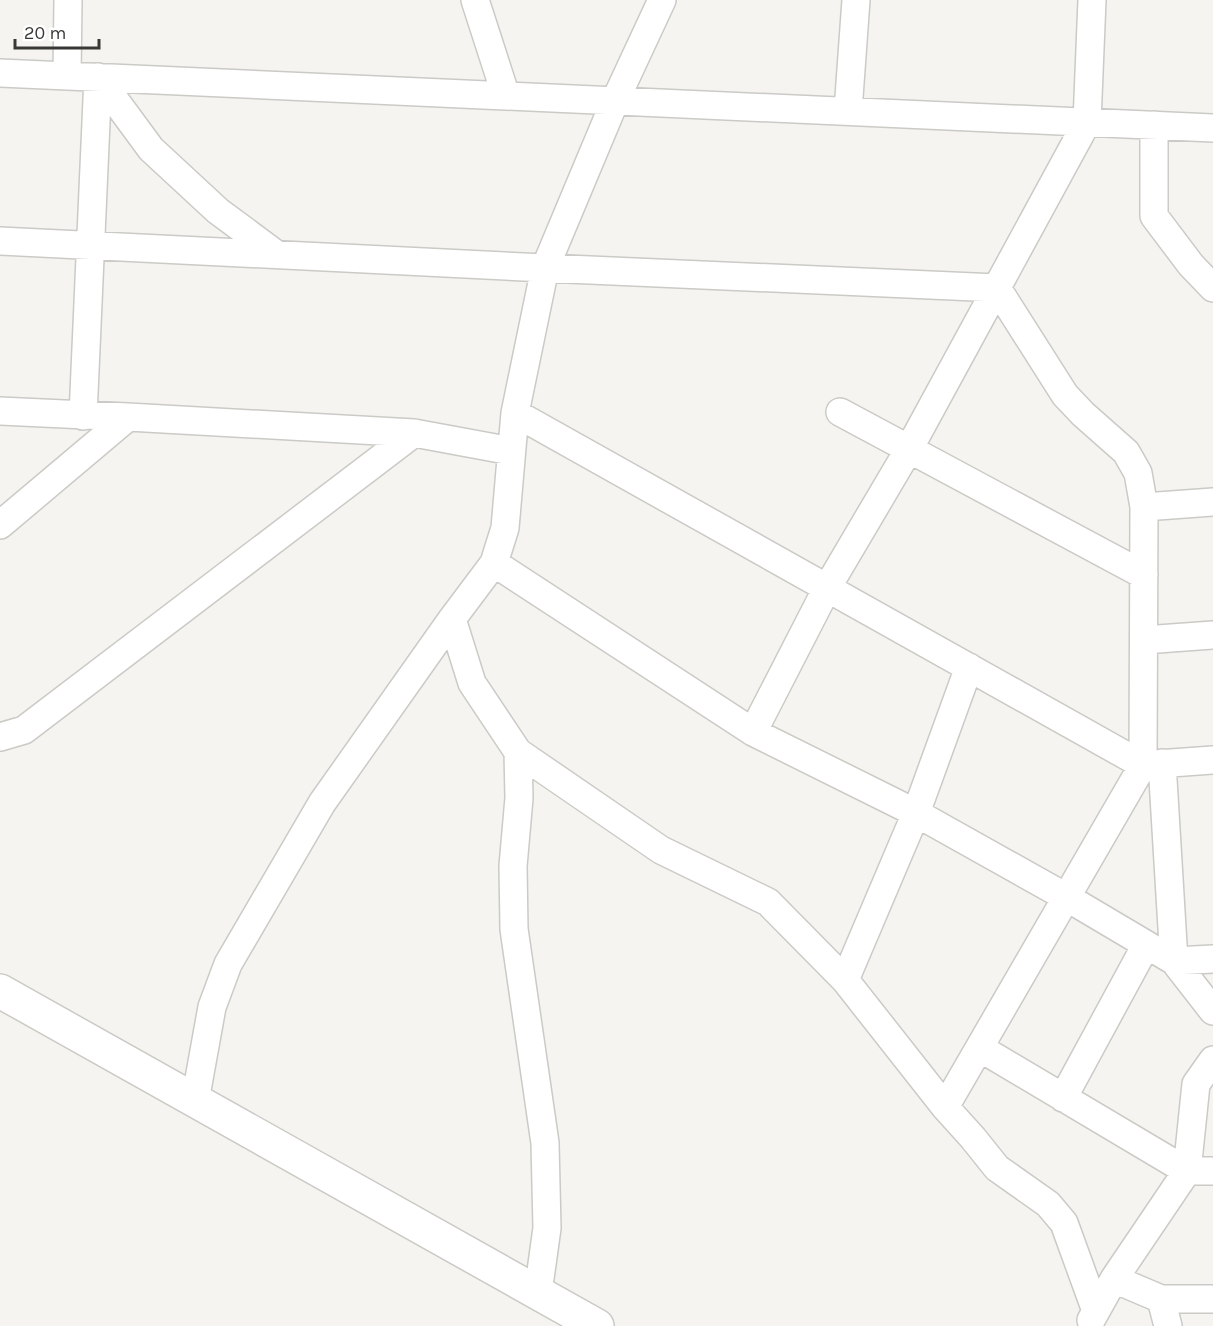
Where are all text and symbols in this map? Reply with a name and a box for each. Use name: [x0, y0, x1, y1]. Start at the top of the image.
scale bar: [15, 12, 99, 50]
text: 20 m: [24, 22, 66, 44]

